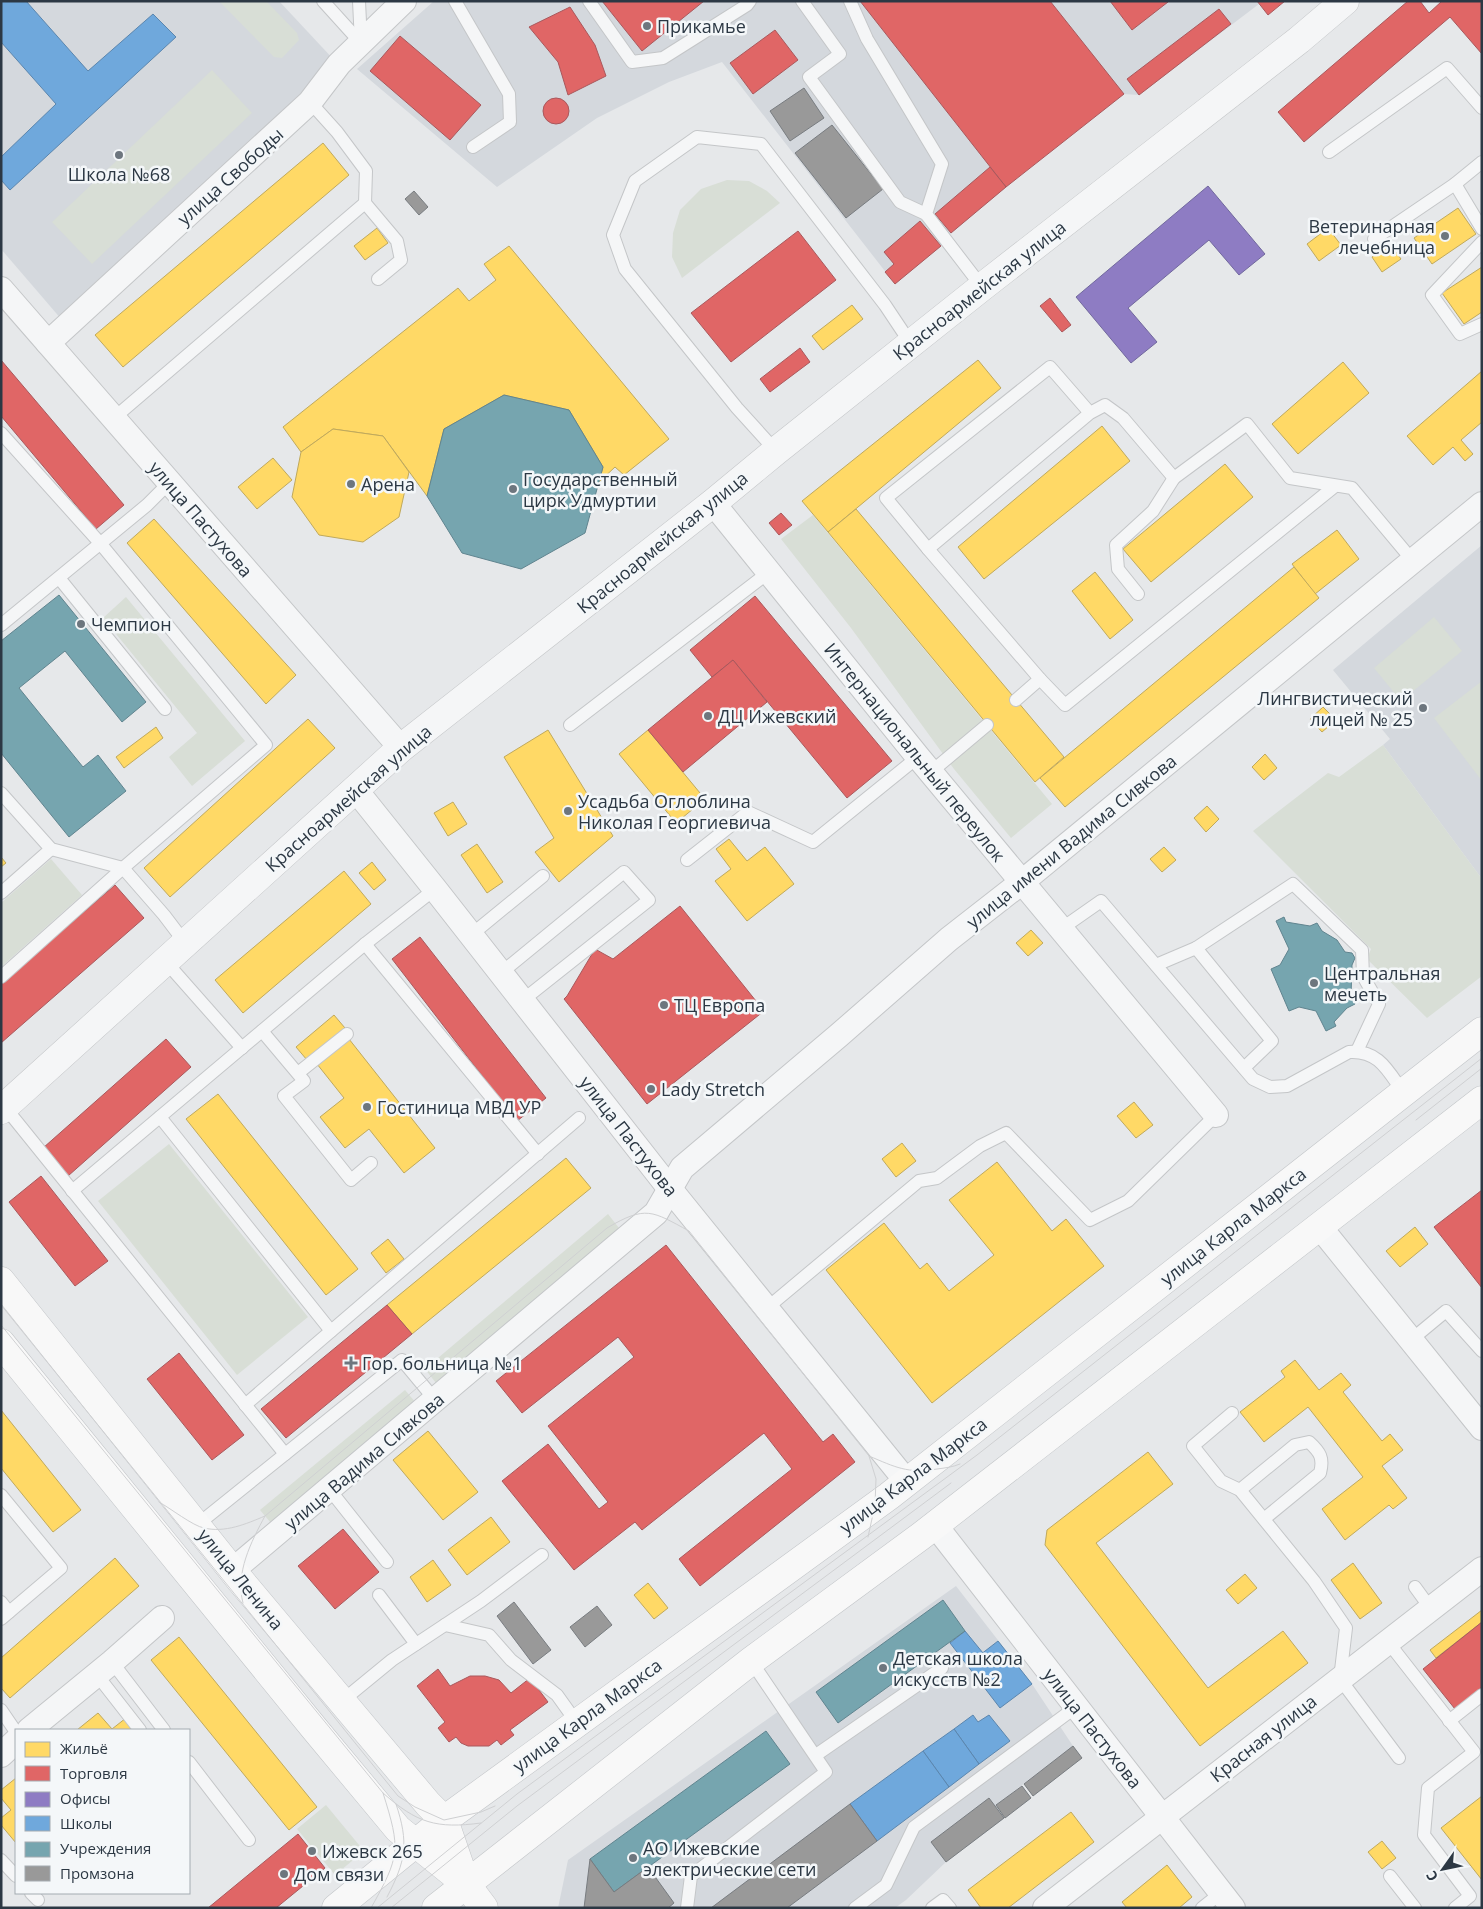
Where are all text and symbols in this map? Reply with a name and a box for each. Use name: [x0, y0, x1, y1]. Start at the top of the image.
place label: Прикамье: [657, 14, 746, 38]
marker: Прикамье: [641, 20, 653, 32]
street label: улица Свободы: [172, 122, 288, 230]
marker: Школа №68: [113, 149, 125, 161]
place label: Школа №68: [68, 162, 170, 186]
place label: Ветеринарная лечебница: [1308, 214, 1435, 259]
street label: Красноармейская улица: [888, 215, 1070, 365]
marker: Ветеринарная лечебница: [1439, 230, 1451, 242]
street label: улица Пастухова: [144, 456, 258, 582]
street label: Красноармейская улица: [572, 466, 752, 618]
place label: Государственный цирк Удмуртии: [523, 467, 678, 512]
place label: Арена: [361, 472, 415, 496]
marker: Арена: [345, 478, 357, 490]
marker: Государственный цирк Удмуртии: [507, 483, 519, 495]
place label: Чемпион: [91, 612, 172, 636]
marker: Чемпион: [75, 618, 87, 630]
street label: Интернациональный переулок: [819, 638, 1011, 867]
place label: Лингвистический лицей № 25: [1258, 686, 1413, 731]
marker: Лингвистический лицей № 25: [1417, 702, 1429, 714]
place label: ДЦ Ижевский: [718, 704, 836, 728]
marker: ДЦ Ижевский: [702, 710, 714, 722]
street label: Красноармейская улица: [260, 719, 436, 877]
street label: улица имени Вадима Сивкова: [961, 749, 1181, 933]
place label: Усадьба Оглоблина Николая Георгиевича: [578, 789, 771, 834]
marker: Усадьба Оглоблина Николая Георгиевича: [562, 805, 574, 817]
place label: Центральная мечеть: [1324, 961, 1441, 1006]
marker: Центральная мечеть: [1308, 977, 1320, 989]
place label: ТЦ Европа: [674, 993, 765, 1017]
marker: ТЦ Европа: [658, 999, 670, 1011]
street label: улица Пастухова: [574, 1071, 684, 1201]
place label: Lady Stretch: [661, 1077, 765, 1101]
marker: Lady Stretch: [645, 1083, 657, 1095]
place label: Гостиница МВД УР: [377, 1095, 541, 1119]
marker: Гостиница МВД УР: [361, 1101, 373, 1113]
street label: улица Карла Маркса: [1155, 1161, 1311, 1291]
place label: Гор. больница №1: [362, 1351, 522, 1375]
marker: Гор. больница №1: [344, 1356, 358, 1370]
street label: улица Вадима Сивкова: [279, 1387, 449, 1535]
street label: улица Карла Маркса: [834, 1412, 992, 1538]
street label: улица Ленина: [193, 1523, 289, 1635]
place label: Детская школа искусств №2: [893, 1646, 1023, 1691]
street label: улица Карла Маркса: [508, 1653, 666, 1777]
marker: Детская школа искусств №2: [877, 1662, 889, 1674]
street label: улица Пастухова: [1038, 1663, 1148, 1793]
street label: Красная улица: [1205, 1689, 1321, 1787]
legend: [15, 1729, 190, 1894]
text: Жильё: [60, 1738, 108, 1758]
text: Торговля: [60, 1763, 127, 1783]
text: Офисы: [60, 1788, 111, 1808]
text: Школы: [60, 1813, 112, 1833]
place label: АО Ижевские электрические сети: [643, 1836, 816, 1881]
text: Учреждения: [60, 1838, 151, 1858]
place label: Ижевск 265: [322, 1839, 423, 1863]
north arrow: [1418, 1844, 1468, 1894]
marker: Ижевск 265: [306, 1845, 318, 1857]
marker: АО Ижевские электрические сети: [627, 1852, 639, 1864]
place label: Дом связи: [294, 1862, 384, 1886]
text: Промзона: [60, 1863, 134, 1883]
text: С: [1421, 1867, 1442, 1885]
marker: Дом связи: [278, 1868, 290, 1880]

